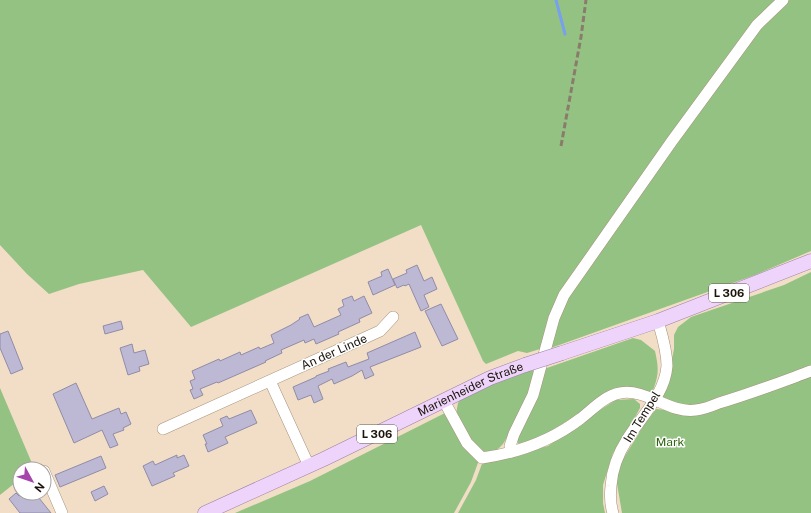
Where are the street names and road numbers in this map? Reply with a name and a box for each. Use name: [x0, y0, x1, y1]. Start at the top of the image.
road number: L 306: [709, 284, 749, 302]
street label: An der Linde: [299, 331, 369, 373]
street label: Marienheider Straße: [415, 359, 525, 419]
street label: Im Tempel: [621, 389, 663, 445]
road number: L 306: [357, 425, 397, 443]

